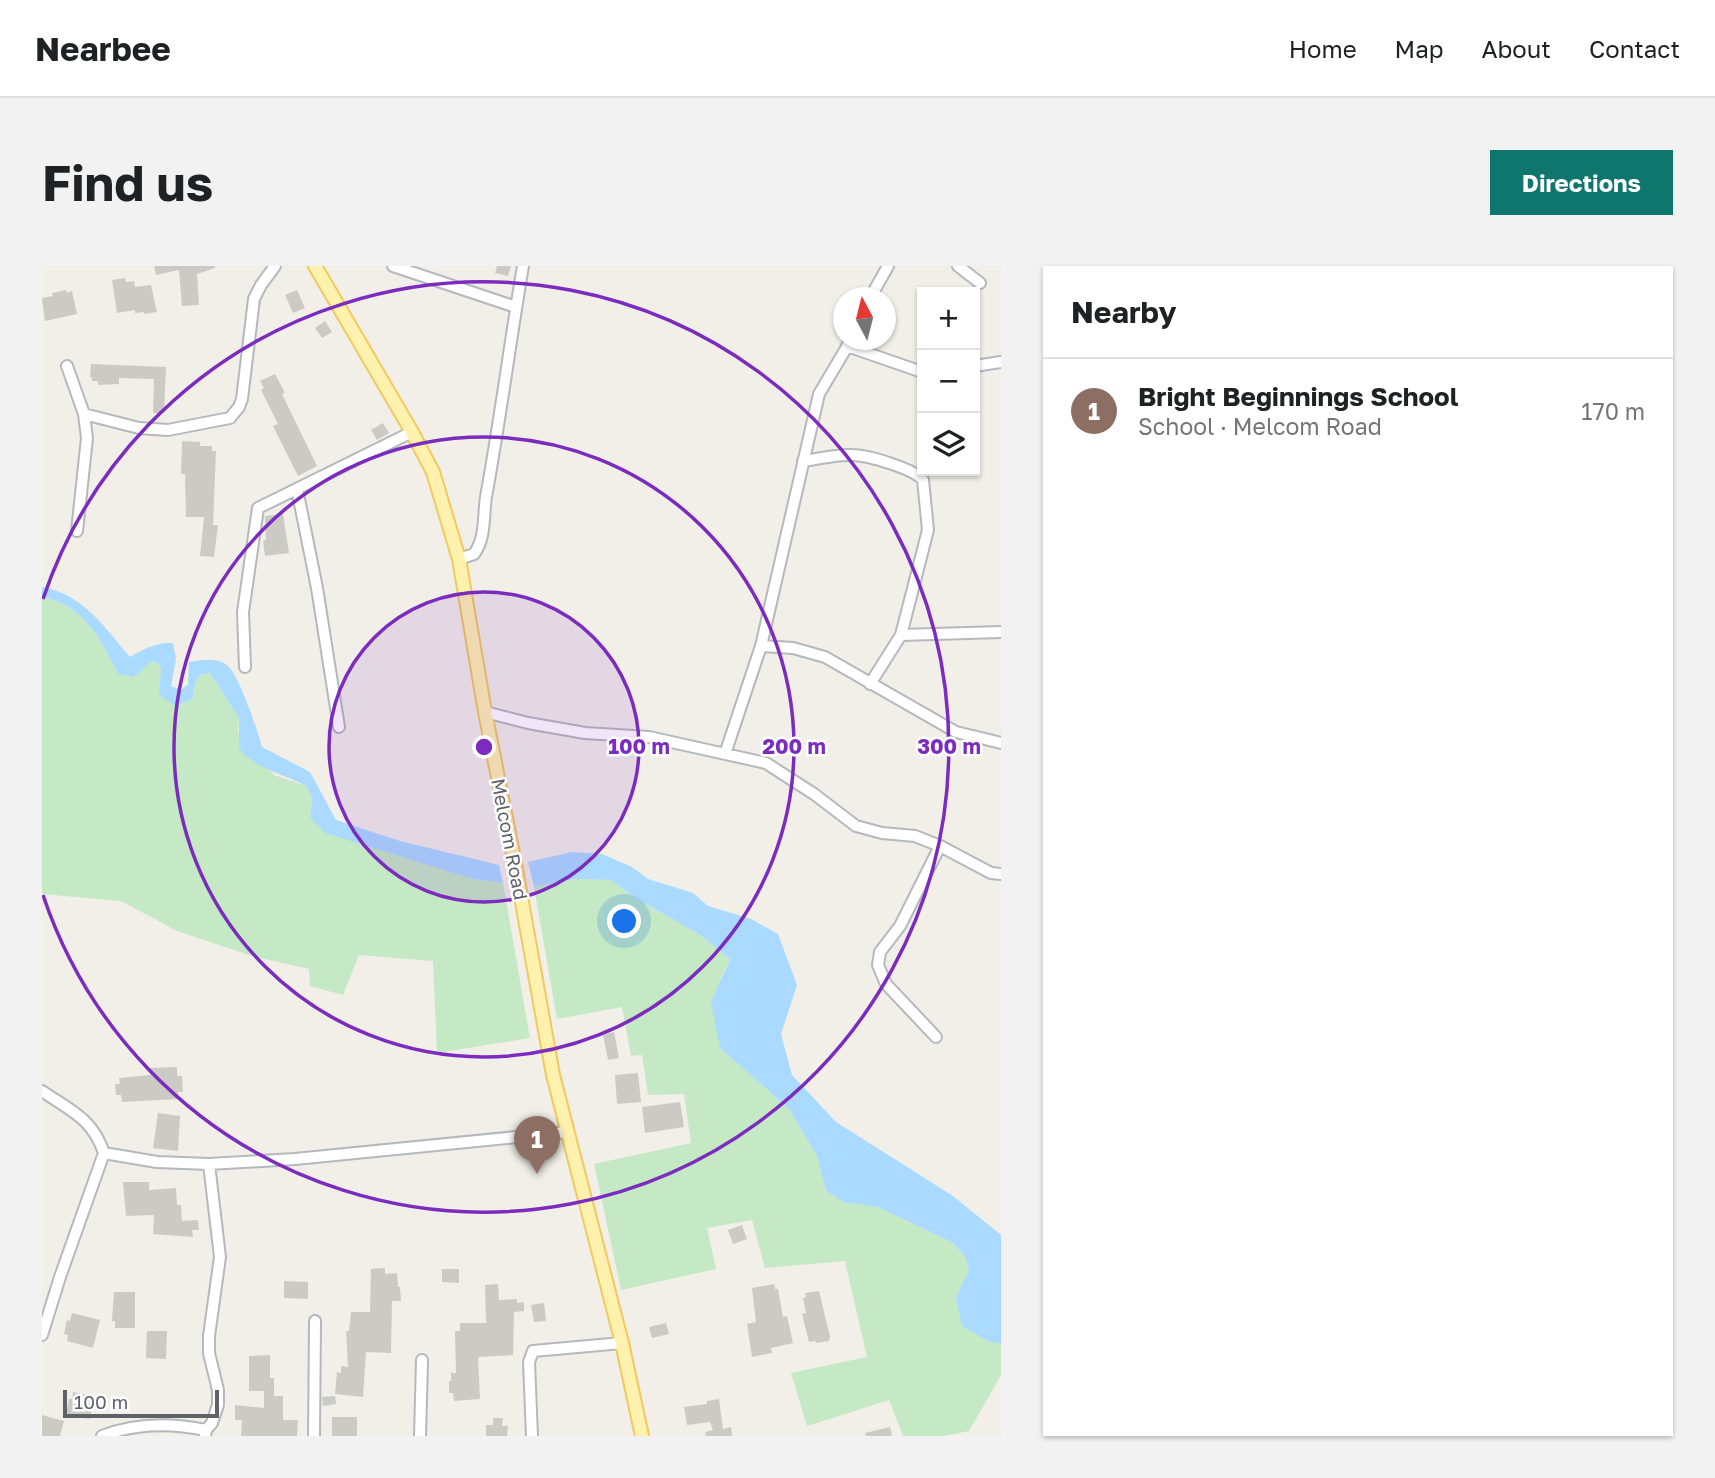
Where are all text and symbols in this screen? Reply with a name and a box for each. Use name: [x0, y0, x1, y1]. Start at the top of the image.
text: Nearbee: [35, 29, 171, 68]
text: Home: [1289, 34, 1357, 63]
text: Map: [1395, 34, 1444, 63]
text: About: [1482, 34, 1551, 63]
text: Contact: [1589, 34, 1680, 63]
button: Directions: [1490, 150, 1673, 215]
text: Find us: [42, 153, 213, 212]
north arrow: [833, 287, 896, 350]
map controls: [917, 287, 980, 476]
button: +: [917, 287, 980, 350]
text: Nearby: [1071, 294, 1176, 330]
button: −: [917, 350, 980, 413]
text: Bright Beginnings School: [1138, 381, 1458, 412]
text: 1: [1088, 397, 1100, 425]
text: 170 m: [1581, 397, 1645, 425]
text: School · Melcom Road: [1138, 412, 1382, 440]
button: layers: [917, 413, 980, 476]
text: 100 m: [608, 733, 670, 759]
text: 200 m: [762, 733, 826, 759]
text: 300 m: [917, 733, 981, 759]
centre of rings: [472, 735, 496, 759]
street label: Melcom Road: [487, 776, 533, 902]
your location: [607, 904, 641, 938]
pin: 1: [514, 1116, 560, 1174]
scale bar: [63, 1387, 219, 1419]
text: 100 m: [74, 1390, 128, 1413]

